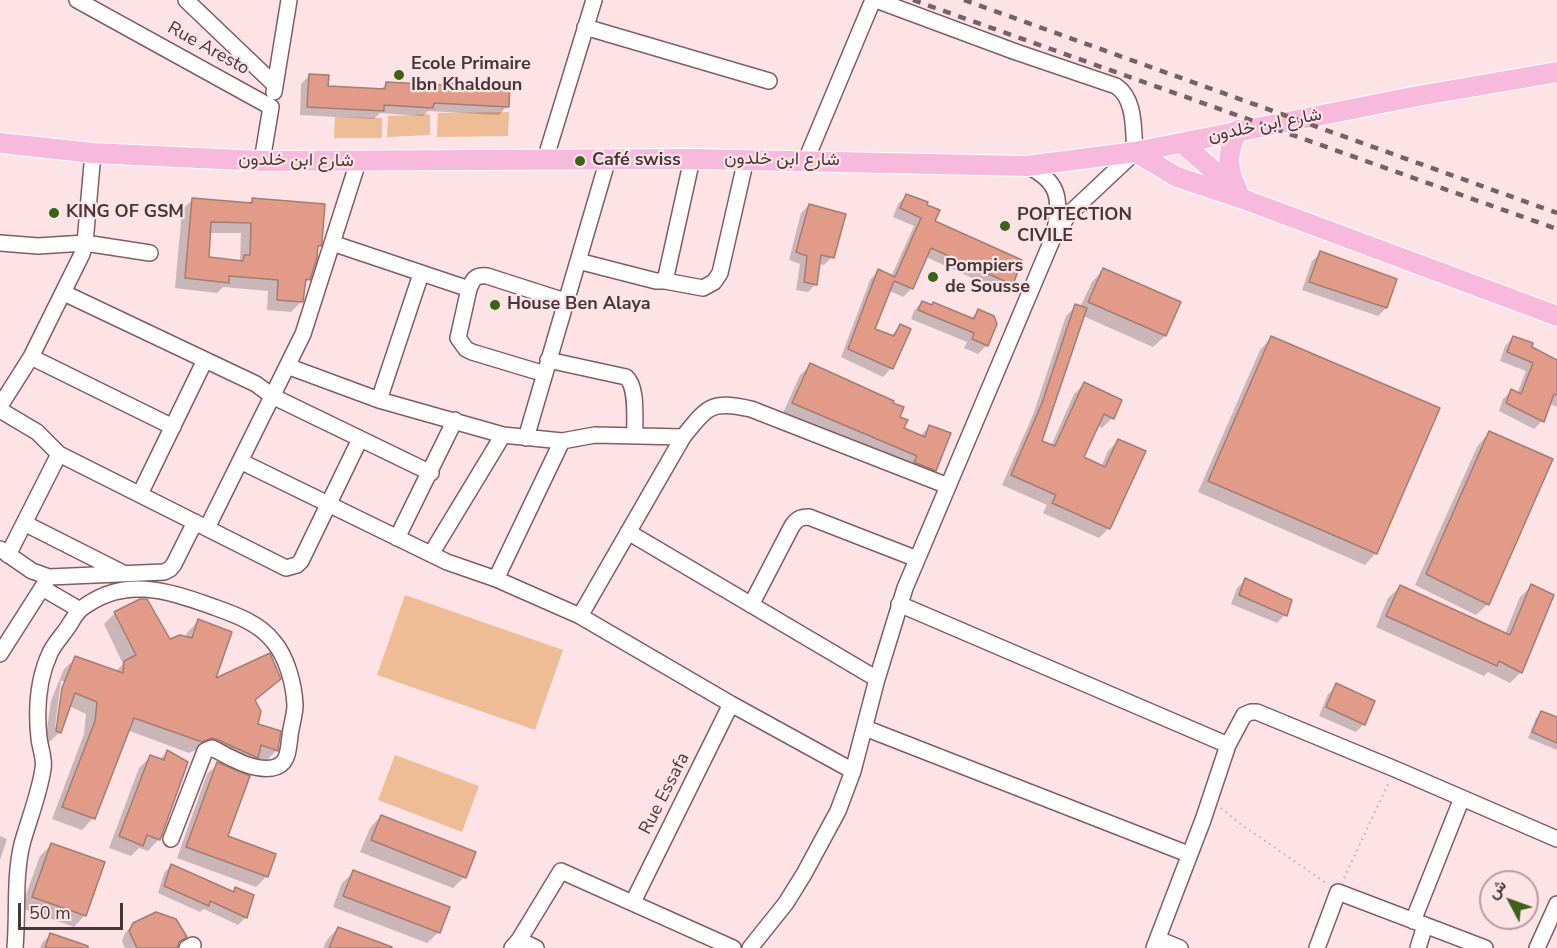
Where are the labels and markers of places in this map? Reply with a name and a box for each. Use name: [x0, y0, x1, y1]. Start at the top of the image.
place label: Ecole Primaire Ibn Khaldoun: [411, 54, 531, 97]
marker: Ecole Primaire Ibn Khaldoun: [392, 68, 406, 82]
place label: Café swiss: [592, 150, 681, 172]
marker: Café swiss: [573, 154, 587, 168]
place label: KING OF GSM: [66, 202, 184, 224]
place label: POPTECTION CIVILE: [1017, 205, 1132, 248]
marker: KING OF GSM: [47, 206, 61, 220]
marker: POPTECTION CIVILE: [998, 219, 1012, 233]
place label: Pompiers de Sousse: [945, 256, 1030, 298]
marker: Pompiers de Sousse: [926, 270, 940, 284]
place label: House Ben Alaya: [507, 294, 651, 316]
marker: House Ben Alaya: [488, 298, 502, 312]

